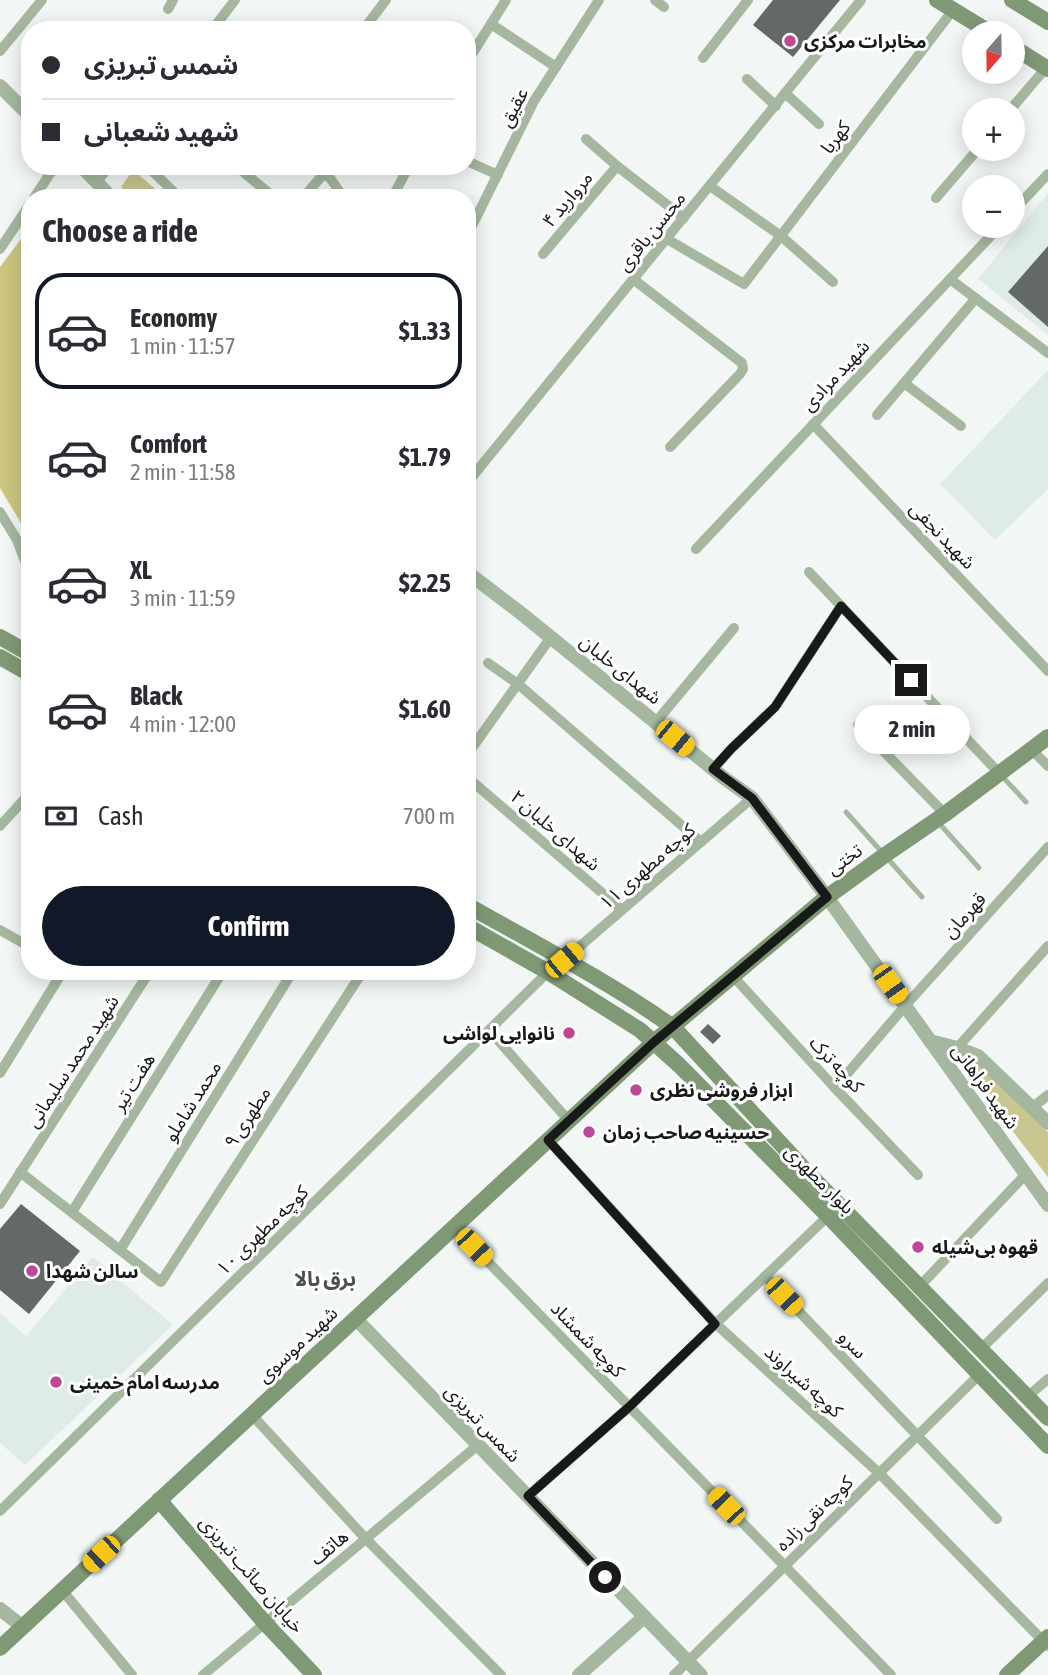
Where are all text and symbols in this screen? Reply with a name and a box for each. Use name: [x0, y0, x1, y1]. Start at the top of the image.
north arrow: [962, 21, 1026, 84]
map controls: [962, 21, 1025, 238]
place label: مخابرات مرکزی: [804, 30, 927, 53]
marker: مخابرات مرکزی: [782, 33, 798, 49]
text: شمس تبریزی: [84, 50, 239, 80]
street label: عقیق: [494, 84, 533, 131]
button: +: [962, 98, 1025, 161]
street label: کهربا: [816, 115, 856, 158]
text: شهید شعبانی: [84, 117, 239, 147]
street label: مروارید ۴: [537, 167, 597, 232]
button: −: [962, 175, 1025, 238]
street label: محسن باقری: [612, 187, 690, 276]
text: Choose a ride: [42, 212, 198, 249]
icon: car: [46, 300, 109, 363]
text: Economy: [130, 303, 217, 333]
text: $1.33: [399, 316, 451, 346]
text: 1 min · 11:57: [130, 333, 236, 359]
street label: شهید مرادی: [796, 335, 874, 416]
icon: car: [46, 426, 109, 489]
text: Comfort: [130, 429, 207, 459]
text: $1.79: [399, 442, 451, 472]
text: 2 min · 11:58: [130, 459, 236, 485]
street label: شهید نجفی: [905, 497, 980, 574]
icon: car: [46, 552, 109, 615]
text: XL: [130, 555, 152, 585]
text: $2.25: [399, 568, 451, 598]
text: 3 min · 11:59: [130, 585, 236, 611]
street label: شهدای خلبان: [576, 630, 666, 708]
route end: [895, 664, 927, 696]
icon: car: [46, 678, 109, 741]
text: Black: [130, 681, 182, 711]
text: $1.60: [399, 694, 451, 724]
callout: 2 min: [853, 704, 969, 754]
text: 4 min · 12:00: [130, 711, 236, 737]
text: 2 min: [889, 716, 935, 742]
car: [653, 717, 698, 759]
street label: شهدای خلبان ۲: [507, 785, 605, 875]
icon: cash: [42, 797, 80, 835]
text: Cash: [98, 801, 144, 831]
text: 700 m: [403, 803, 455, 829]
street label: کوچه مطهری ۱۱: [595, 818, 701, 915]
street label: تختی: [822, 839, 867, 880]
button: Confirm: [42, 886, 455, 966]
street label: قهرمان: [938, 888, 991, 943]
car: [542, 938, 587, 982]
car: [870, 961, 911, 1007]
street label: شهید محمد سلیمانی: [21, 991, 124, 1132]
place label: نانوایی لواشی: [443, 1022, 555, 1044]
marker: نانوایی لواشی: [561, 1025, 577, 1041]
street label: کوچه ترک: [804, 1031, 869, 1099]
street label: شهید فراهانی: [947, 1039, 1024, 1133]
street label: هفت تیر: [106, 1049, 160, 1116]
street label: محمد شاملو: [159, 1057, 226, 1146]
place label: ابزار فروشی نظری: [650, 1079, 793, 1102]
street label: مطهری ۹: [219, 1082, 276, 1152]
marker: ابزار فروشی نظری: [628, 1082, 644, 1098]
place label: حسینیه صاحب زمان: [603, 1121, 769, 1144]
marker: حسینیه صاحب زمان: [581, 1124, 597, 1140]
street label: بلوار مطهری: [780, 1140, 859, 1219]
street label: کوچه مطهری ۱۰: [211, 1180, 315, 1281]
car: [452, 1225, 497, 1269]
place label: قهوه بی‌شیله: [932, 1236, 1038, 1258]
marker: قهوه بی‌شیله: [910, 1239, 926, 1255]
place label: سالن شهدا: [46, 1260, 139, 1282]
marker: سالن شهدا: [24, 1263, 40, 1279]
district label: برق بالا: [294, 1266, 356, 1291]
car: [762, 1274, 807, 1318]
street label: کوچه شمشاد: [545, 1297, 630, 1384]
street label: شهید موسوی: [252, 1301, 342, 1387]
street label: سرو: [834, 1325, 872, 1363]
street label: کوچه شیراوند: [759, 1340, 848, 1424]
place label: مدرسه امام خمینی: [70, 1371, 220, 1397]
marker: مدرسه امام خمینی: [48, 1374, 64, 1390]
street label: شمس تبریزی: [440, 1380, 525, 1467]
street label: کوچه نقی زاده: [771, 1470, 859, 1557]
car: [704, 1484, 749, 1528]
street label: خیابان صائب تبریزی: [194, 1511, 309, 1638]
street label: هاتف: [305, 1525, 353, 1569]
car: [79, 1532, 124, 1576]
route start: [589, 1561, 621, 1593]

